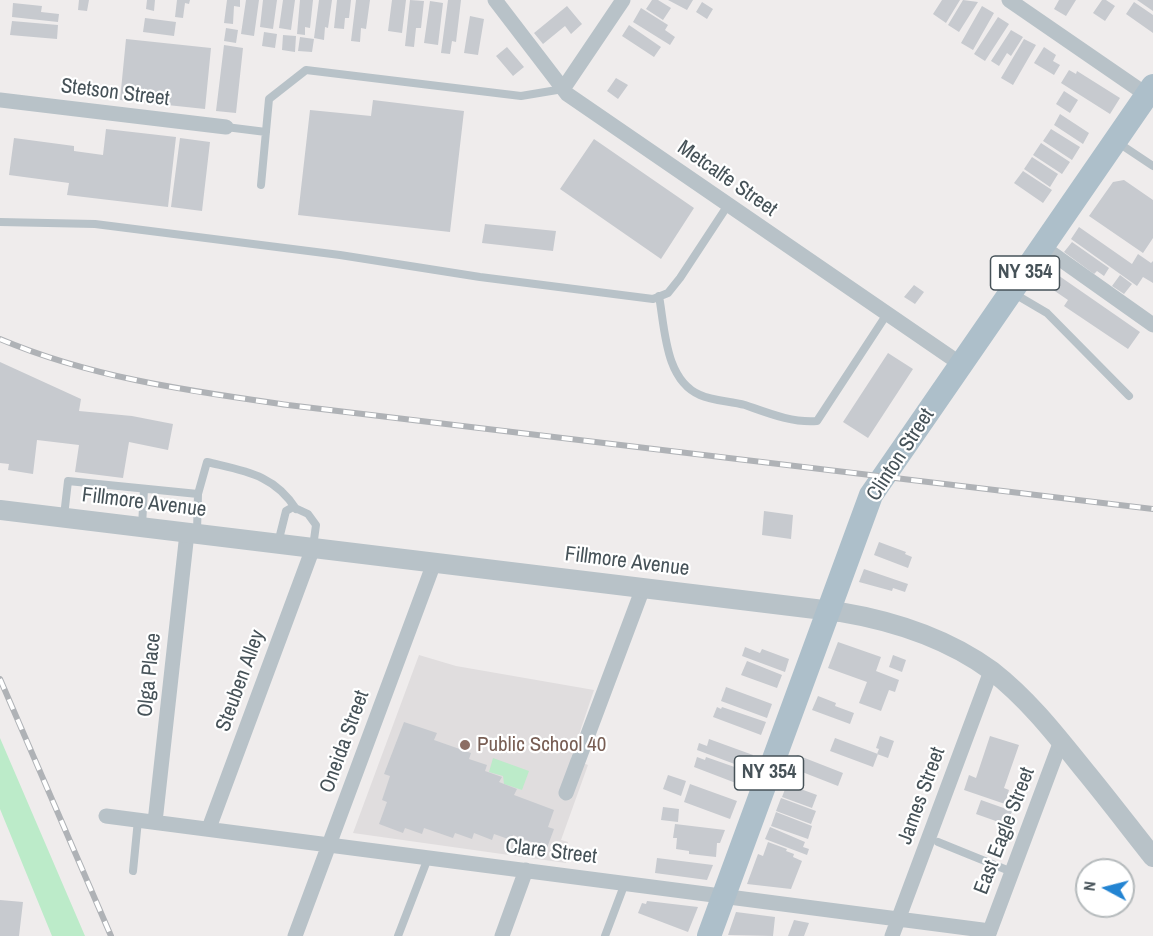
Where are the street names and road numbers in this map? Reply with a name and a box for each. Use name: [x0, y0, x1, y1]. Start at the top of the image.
street label: Stetson Street: [59, 74, 171, 112]
street label: Metcalfe Street: [672, 135, 782, 223]
road number: NY 354: [990, 256, 1060, 290]
street label: Clinton Street: [862, 404, 940, 506]
street label: Fillmore Avenue: [80, 483, 208, 523]
street label: Fillmore Avenue: [563, 542, 691, 582]
street label: Steuben Alley: [211, 627, 271, 735]
street label: Olga Place: [133, 632, 167, 718]
street label: Oneida Street: [315, 687, 375, 797]
street label: James Street: [893, 744, 951, 848]
road number: NY 354: [734, 756, 804, 790]
street label: East Eagle Street: [969, 764, 1041, 898]
street label: Clare Street: [504, 834, 598, 870]

